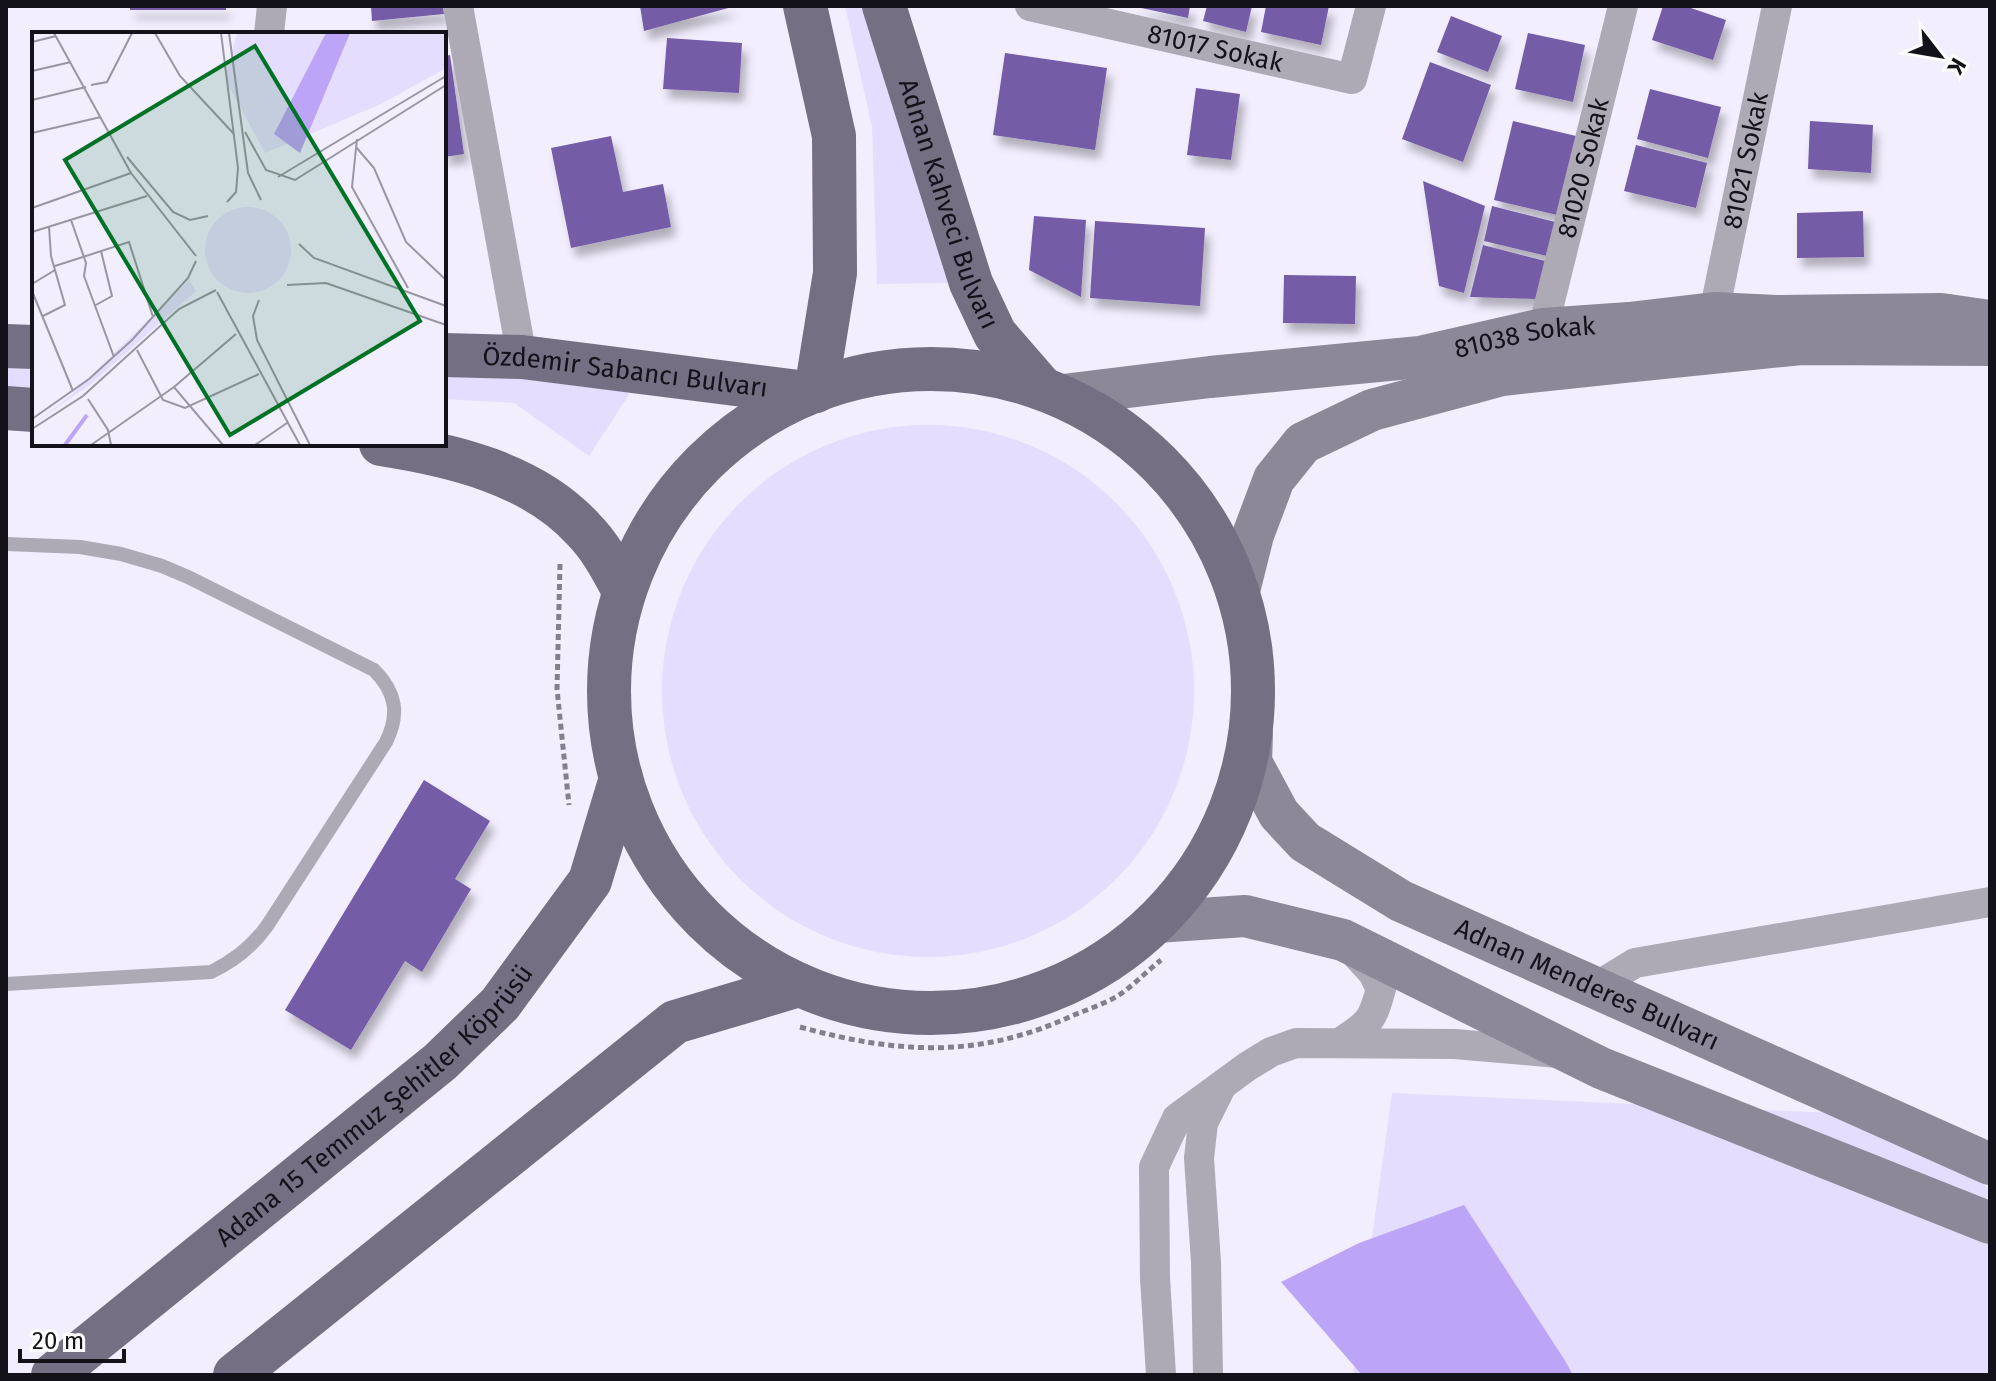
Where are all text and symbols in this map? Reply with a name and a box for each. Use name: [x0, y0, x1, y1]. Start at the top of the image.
north arrow: [1900, 16, 1980, 96]
street label: 81017 Sokak: [1145, 18, 1287, 79]
inset map: [32, 32, 446, 446]
text: K: [1941, 53, 1972, 80]
street label: Adnan Kahveci Bulvarı: [892, 75, 1006, 334]
street label: 81021 Sokak: [1716, 88, 1775, 231]
street label: 81020 Sokak: [1551, 94, 1615, 241]
street label: 81038 Sokak: [1451, 310, 1597, 364]
street label: Özdemir Sabancı Bulvarı: [482, 340, 770, 403]
street label: Adnan Menderes Bulvarı: [1450, 912, 1724, 1057]
street label: Adana 15 Temmuz Şehitler Köprüsü: [209, 958, 539, 1253]
scale bar: [20, 1313, 124, 1363]
text: 20 m: [32, 1327, 84, 1355]

